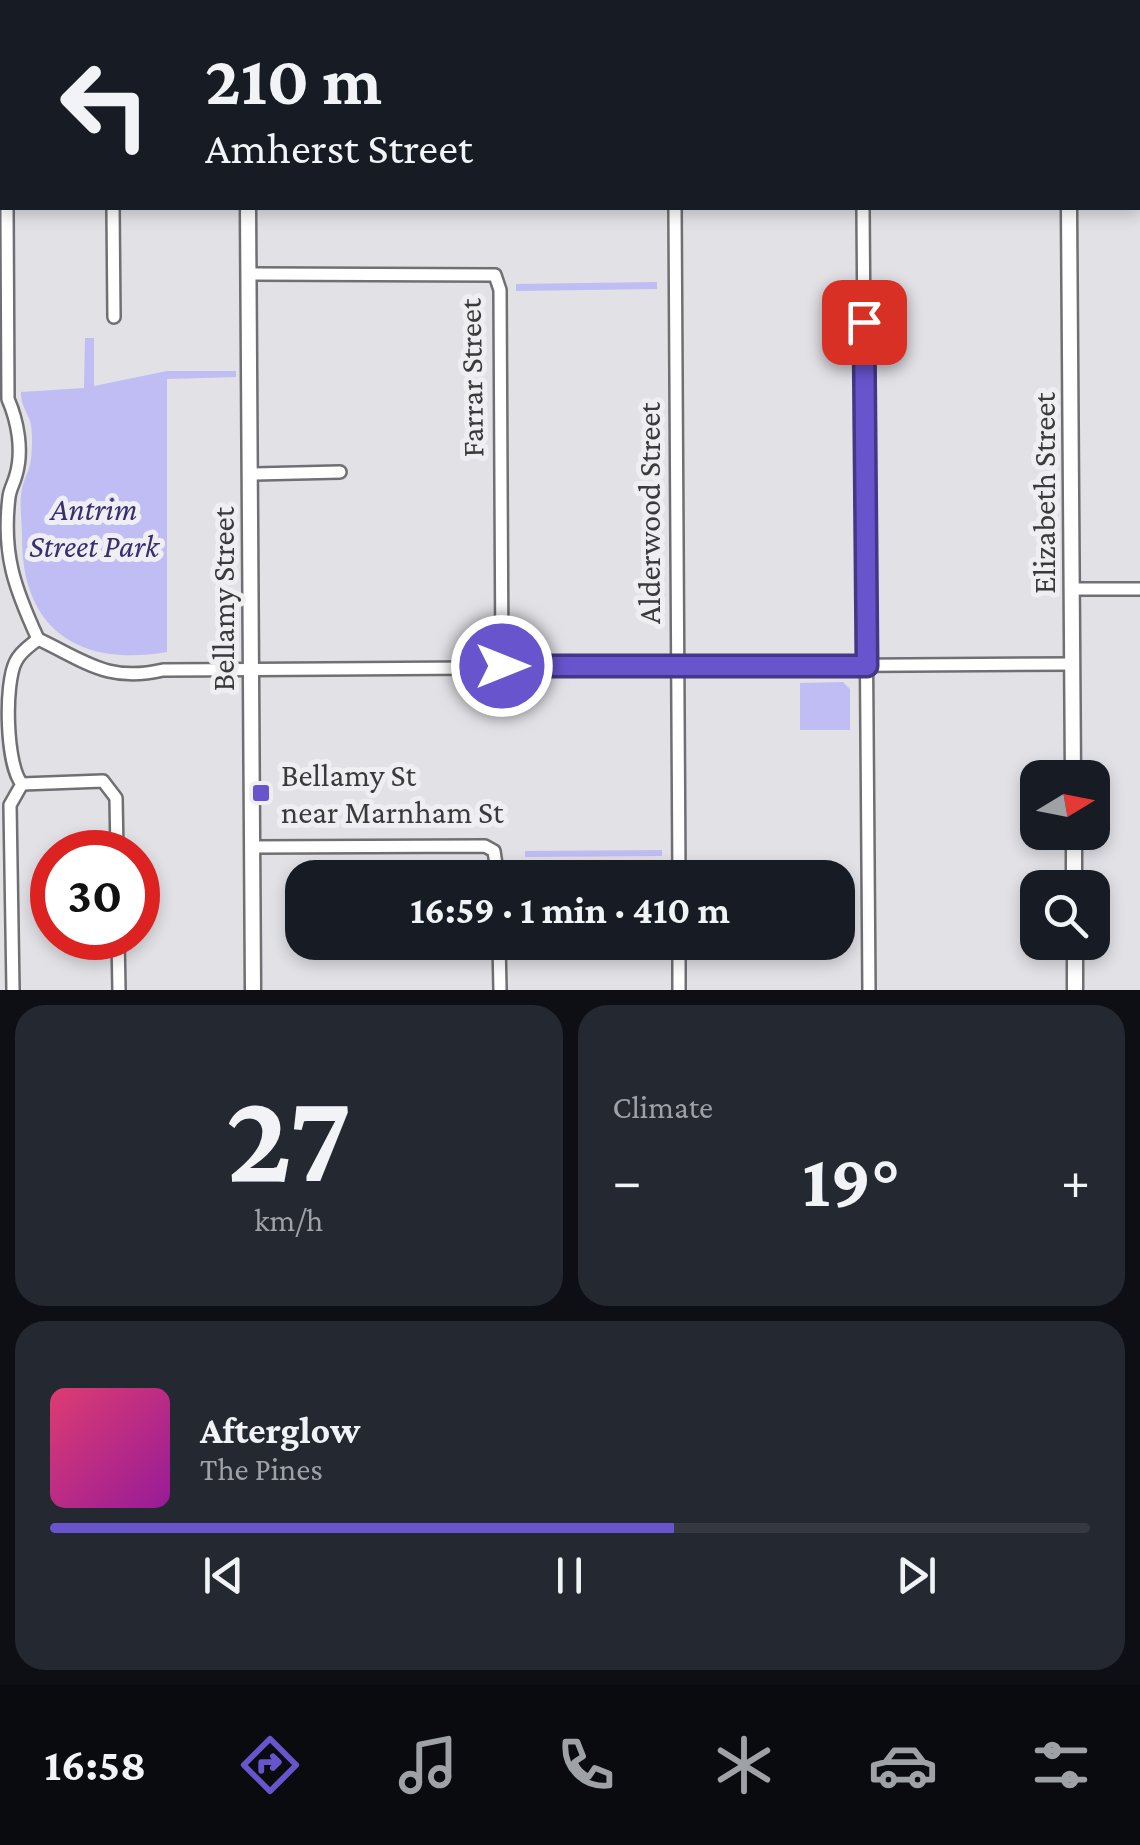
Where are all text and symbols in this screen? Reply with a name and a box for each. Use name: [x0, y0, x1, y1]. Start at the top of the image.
icon: left: [40, 40, 170, 170]
text: 210 m: [205, 41, 382, 119]
text: Amherst Street: [205, 123, 473, 173]
pin: [822, 280, 907, 365]
icon: arrive: [837, 295, 892, 350]
street label: Farrar Street: [452, 298, 490, 458]
street label: Elizabeth Street: [1026, 392, 1062, 594]
street label: Alderwood Street: [631, 402, 667, 624]
park label: Antrim Street Park: [29, 491, 161, 564]
street label: Bellamy Street: [205, 506, 241, 691]
position arrow: [450, 614, 554, 718]
place label: Bellamy St near Marnham St: [281, 757, 504, 830]
north arrow: [1020, 760, 1110, 850]
map controls: [1020, 760, 1110, 960]
marker: Bellamy St near Marnham St: [250, 782, 272, 804]
speed limit sign: 30: [30, 830, 160, 960]
button: search: [1020, 870, 1110, 960]
text: 16:59 · 1 min · 410 m: [410, 889, 730, 931]
text: 27: [226, 1064, 352, 1209]
text: Climate: [613, 1089, 713, 1125]
text: 19°: [802, 1139, 900, 1222]
text: −: [613, 1150, 642, 1211]
text: +: [1061, 1150, 1090, 1211]
text: km/h: [254, 1202, 323, 1238]
text: Afterglow: [200, 1409, 360, 1451]
text: The Pines: [200, 1451, 323, 1487]
icon: previous: [196, 1548, 251, 1603]
icon: pause: [542, 1548, 597, 1603]
icon: next: [889, 1548, 944, 1603]
icon: directions: [235, 1730, 305, 1800]
icon: music: [393, 1730, 463, 1800]
icon: phone: [551, 1730, 621, 1800]
icon: climate: [709, 1730, 779, 1800]
icon: car: [868, 1730, 938, 1800]
icon: filters: [1026, 1730, 1096, 1800]
text: 16:58: [44, 1740, 146, 1790]

